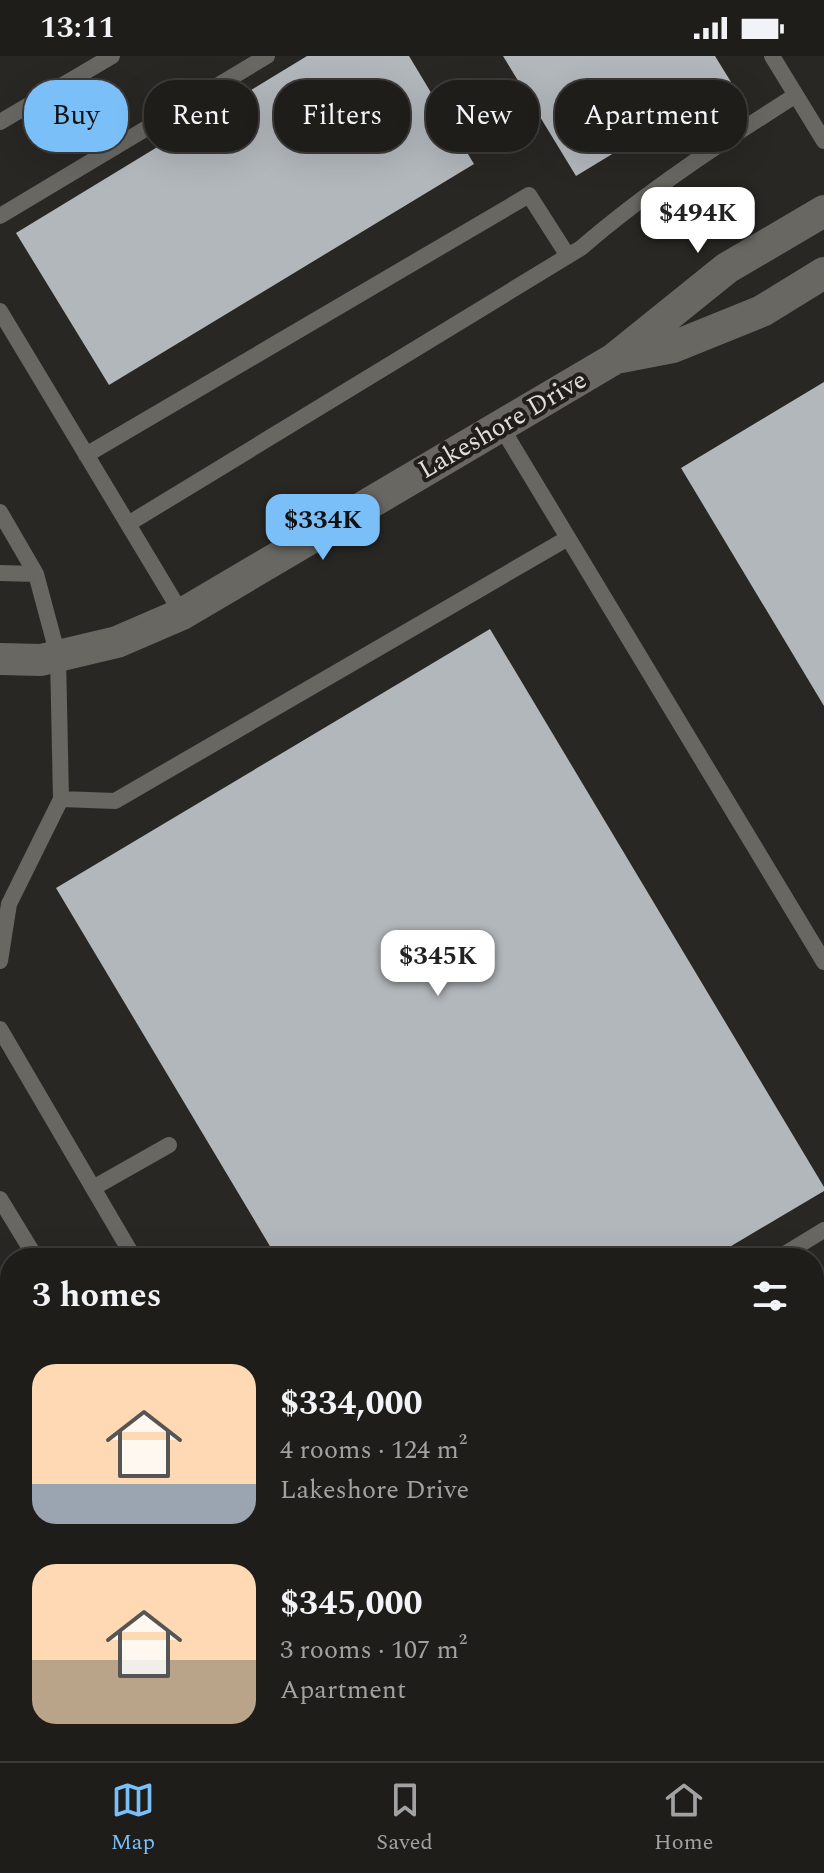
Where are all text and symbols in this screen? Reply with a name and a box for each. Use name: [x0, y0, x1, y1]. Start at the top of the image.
text: 13:11: [40, 5, 115, 51]
chip: Buy: [24, 80, 128, 152]
chip: Rent: [144, 80, 258, 152]
chip: Filters: [274, 80, 410, 152]
chip: New: [426, 80, 539, 152]
chip: Apartment: [555, 80, 747, 152]
pin: $494K: [642, 187, 754, 255]
text: $494K: [659, 193, 737, 233]
street label: Lakeshore Drive: [411, 360, 594, 489]
pin: $334K: [267, 494, 379, 562]
text: $334K: [284, 500, 362, 540]
pin: $345K: [382, 930, 494, 998]
text: $345K: [399, 936, 477, 976]
text: 3 homes: [32, 1270, 162, 1322]
icon: filters: [748, 1274, 792, 1318]
text: $334,000: [280, 1378, 423, 1430]
icon: home: [96, 1396, 192, 1492]
text: 4 rooms · 124 m²: [280, 1430, 467, 1470]
text: Lakeshore Drive: [280, 1470, 469, 1510]
text: $345,000: [280, 1578, 423, 1630]
icon: home: [96, 1596, 192, 1692]
text: 3 rooms · 107 m²: [280, 1630, 467, 1670]
text: Apartment: [280, 1670, 406, 1710]
tab: Map: [111, 1778, 155, 1859]
tab: Saved: [376, 1778, 433, 1859]
tab: Home: [654, 1778, 713, 1859]

